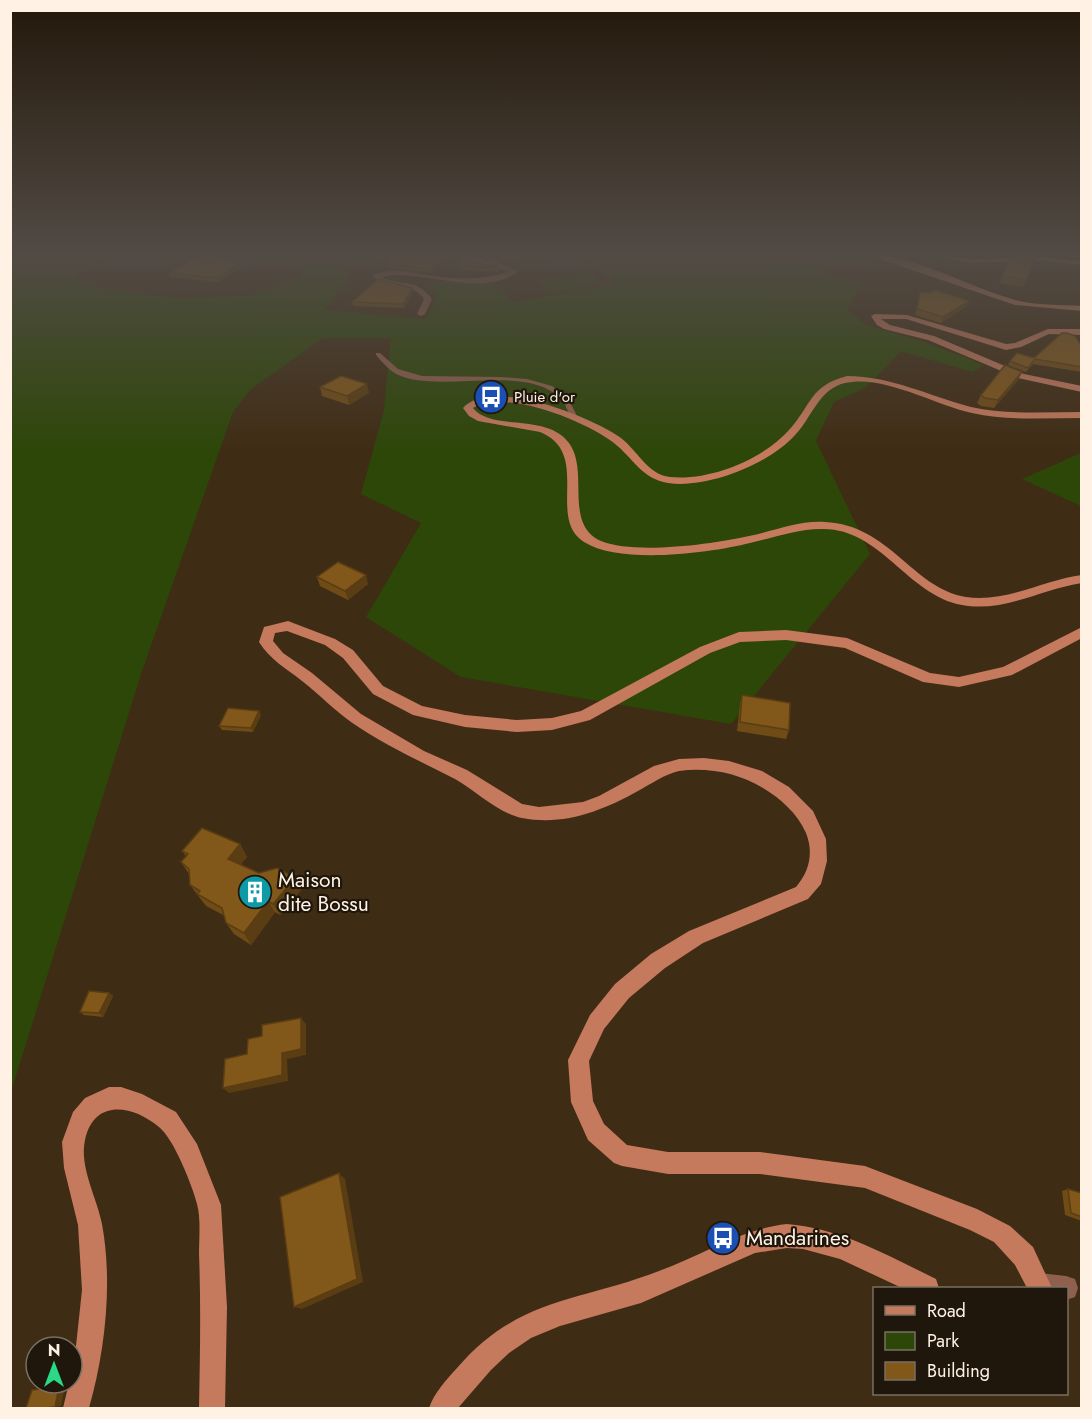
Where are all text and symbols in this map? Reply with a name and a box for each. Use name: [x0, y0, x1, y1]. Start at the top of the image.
bus stop icon: Pluie d'or: [473, 379, 509, 415]
place label: Pluie d'or: [514, 386, 576, 408]
place label: Maison dite Bossu: [278, 865, 369, 919]
building icon: Maison dite Bossu: [237, 874, 273, 910]
bus stop icon: Mandarines: [705, 1220, 741, 1256]
place label: Mandarines: [746, 1223, 849, 1253]
legend: [873, 1287, 1068, 1395]
text: Road: [927, 1298, 966, 1324]
text: Park: [927, 1328, 959, 1354]
north arrow: [24, 1335, 84, 1395]
text: N: [48, 1339, 60, 1362]
text: Building: [927, 1358, 990, 1384]

